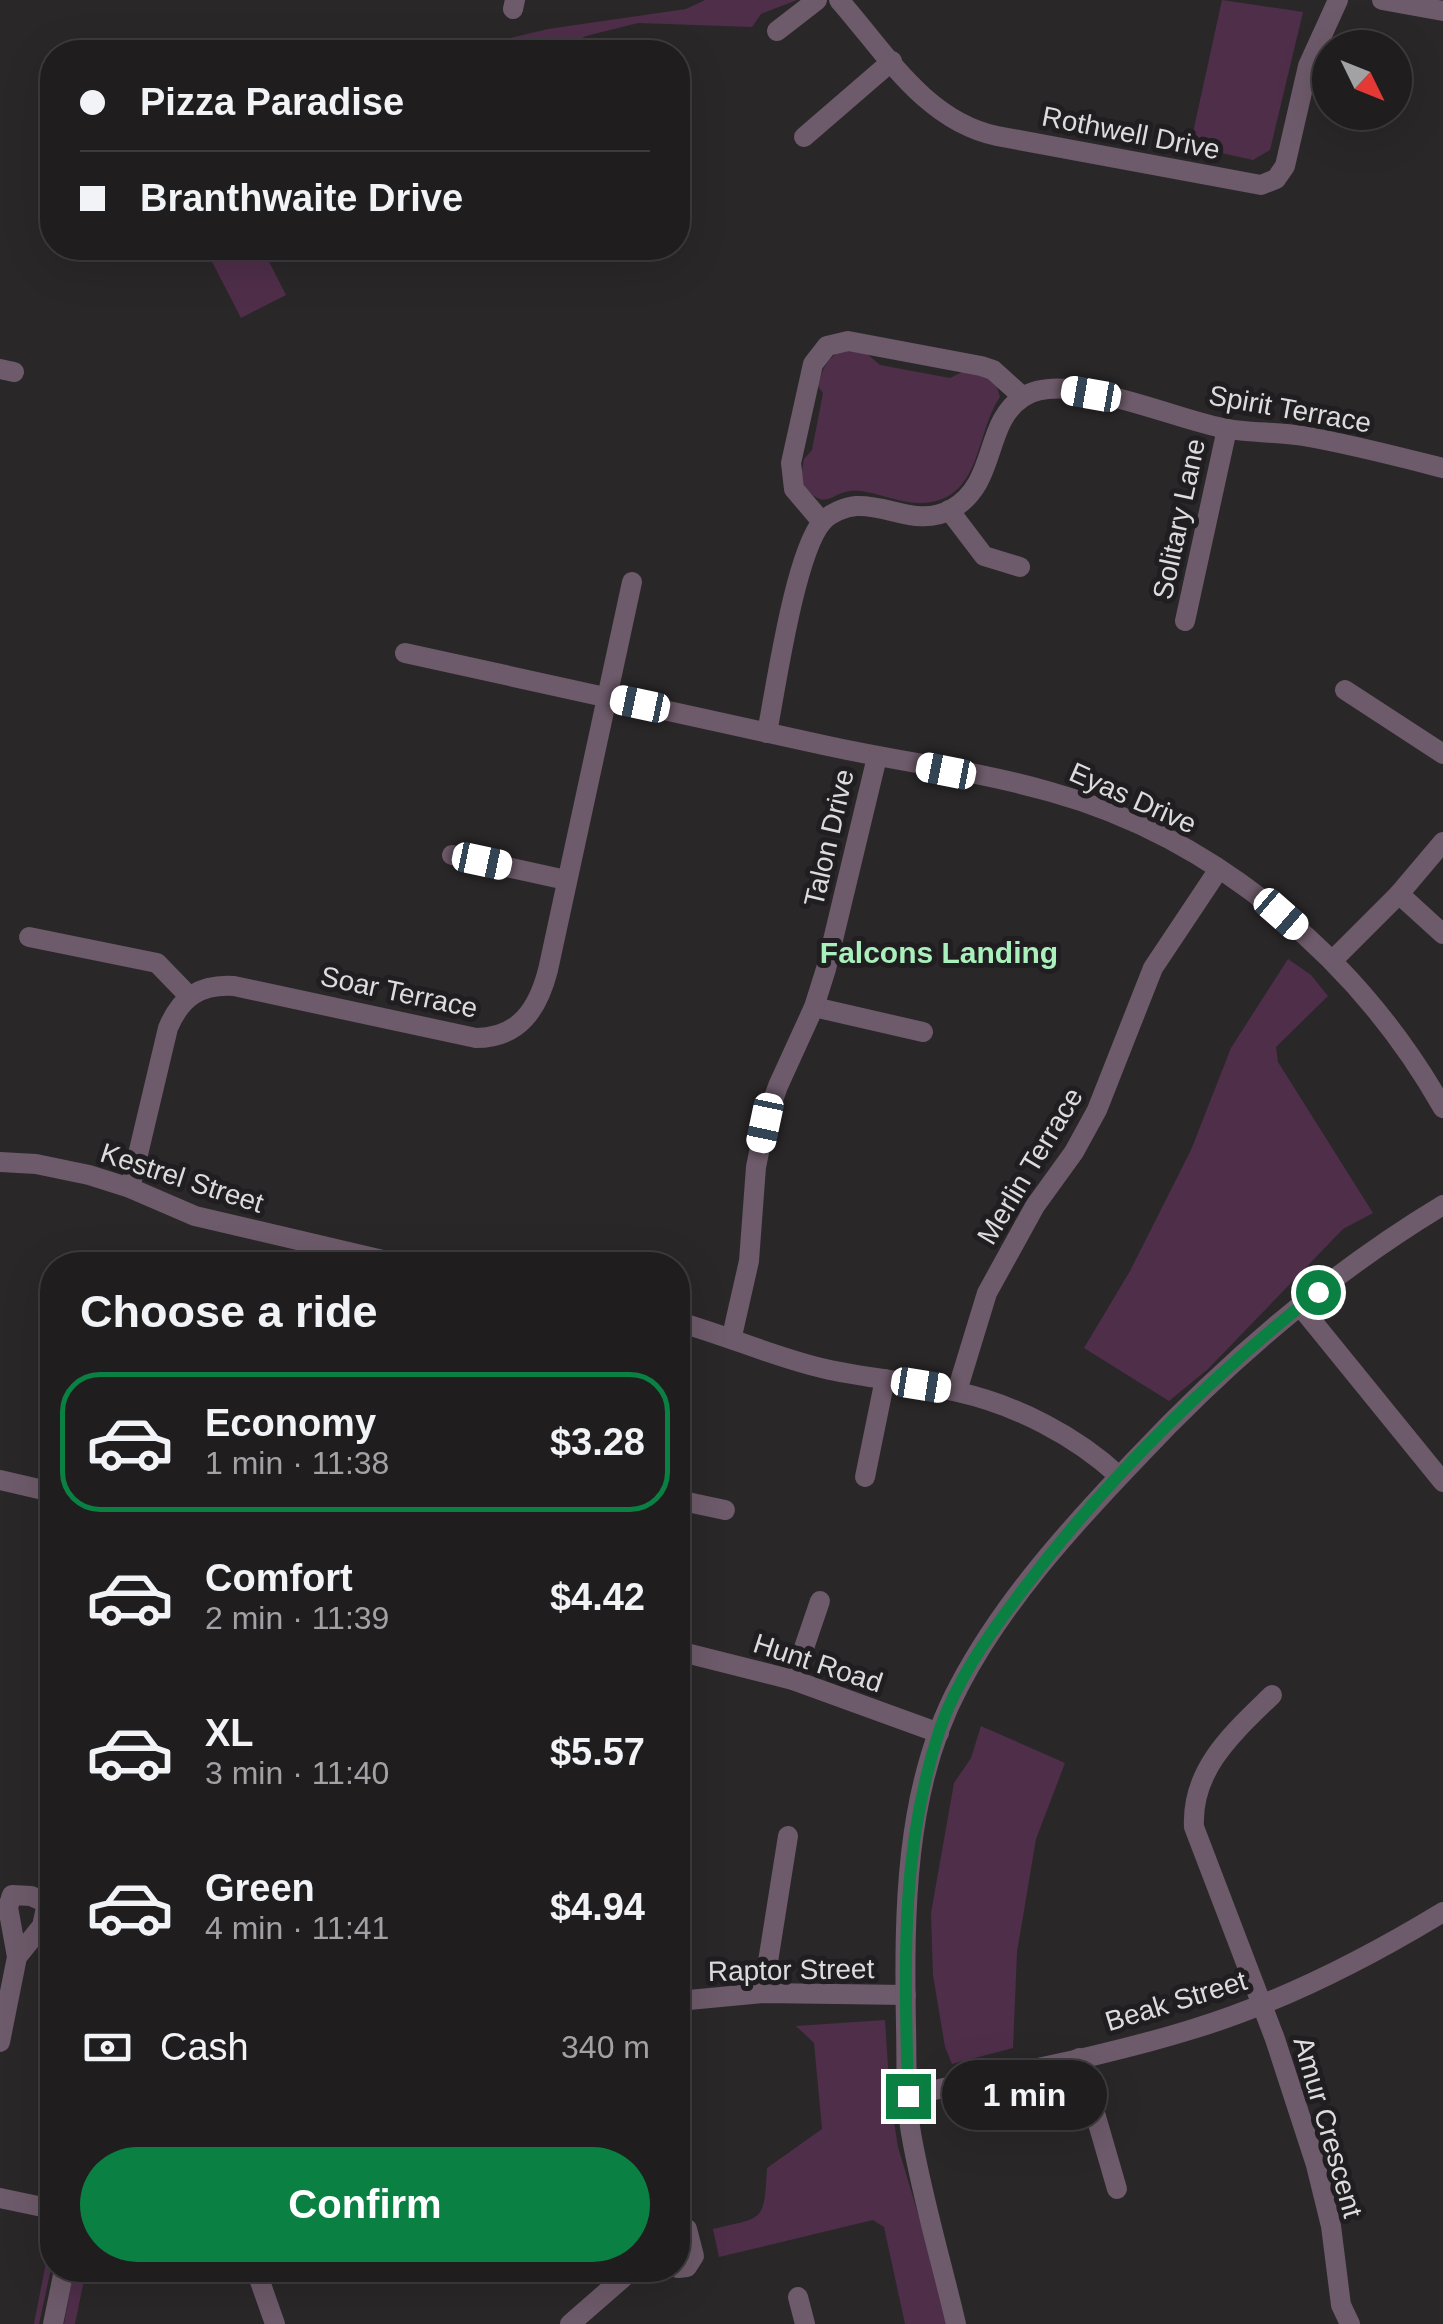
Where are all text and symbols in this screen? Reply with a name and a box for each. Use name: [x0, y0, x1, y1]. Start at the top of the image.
north arrow: [1312, 30, 1412, 130]
map controls: [1312, 30, 1412, 130]
text: Pizza Paradise: [140, 81, 404, 123]
street label: Rothwell Drive: [1039, 101, 1223, 165]
text: Branthwaite Drive: [140, 177, 463, 219]
car: [1059, 374, 1123, 414]
street label: Spirit Terrace: [1206, 379, 1374, 439]
street label: Solitary Lane: [1147, 436, 1211, 602]
car: [608, 683, 672, 725]
car: [914, 751, 978, 791]
street label: Eyas Drive: [1065, 756, 1201, 840]
street label: Talon Drive: [798, 766, 860, 910]
car: [450, 840, 514, 882]
car: [1249, 883, 1313, 945]
district label: Falcons Landing: [820, 936, 1058, 969]
street label: Soar Terrace: [318, 960, 480, 1024]
street label: Merlin Terrace: [971, 1082, 1089, 1250]
car: [744, 1091, 786, 1155]
street label: Kestrel Street: [97, 1137, 268, 1219]
route start: [1296, 1270, 1341, 1315]
text: Choose a ride: [80, 1286, 378, 1337]
car: [889, 1365, 953, 1405]
icon: car: [85, 1397, 175, 1487]
text: Economy: [205, 1402, 376, 1444]
text: $3.28: [550, 1421, 645, 1463]
text: 1 min · 11:38: [205, 1445, 389, 1481]
icon: car: [85, 1552, 175, 1642]
text: Comfort: [205, 1557, 353, 1599]
text: $4.42: [550, 1576, 645, 1618]
text: 2 min · 11:39: [205, 1600, 389, 1636]
street label: Hunt Road: [750, 1628, 886, 1698]
icon: car: [85, 1707, 175, 1797]
text: XL: [205, 1712, 254, 1754]
text: $5.57: [550, 1731, 645, 1773]
text: 3 min · 11:40: [205, 1755, 389, 1791]
icon: car: [85, 1862, 175, 1952]
text: Green: [205, 1867, 315, 1909]
text: $4.94: [550, 1886, 645, 1928]
text: 4 min · 11:41: [205, 1910, 389, 1946]
street label: Raptor Street: [707, 1953, 875, 1987]
street label: Beak Street: [1102, 1965, 1251, 2037]
icon: cash: [80, 2020, 135, 2075]
text: Cash: [160, 2026, 249, 2068]
text: 340 m: [561, 2029, 650, 2065]
street label: Amur Crescent: [1287, 2033, 1369, 2221]
callout: 1 min: [943, 2061, 1108, 2131]
route end: [886, 2074, 931, 2119]
text: 1 min: [983, 2077, 1066, 2113]
button: Confirm: [80, 2147, 650, 2262]

